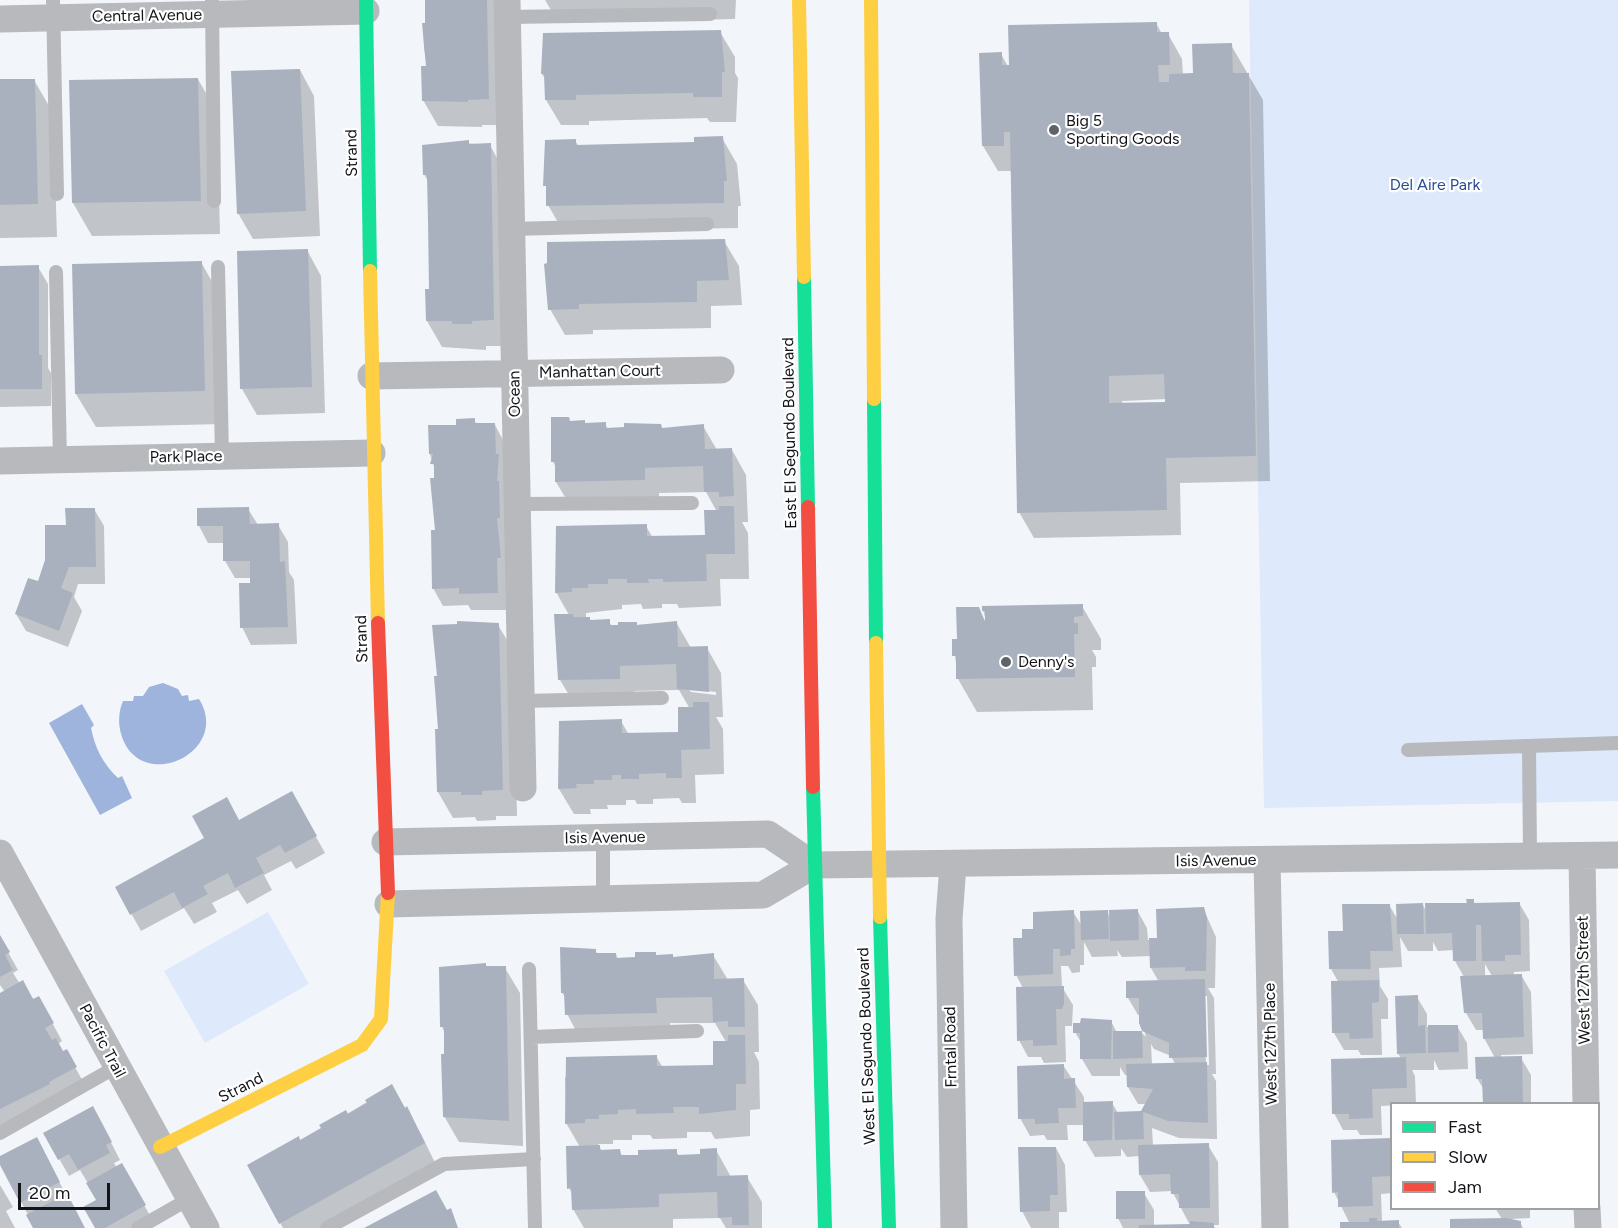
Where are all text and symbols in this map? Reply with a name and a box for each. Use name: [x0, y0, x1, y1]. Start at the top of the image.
street label: Central Avenue: [92, 5, 202, 27]
place label: Big 5 Sporting Goods: [1066, 111, 1180, 149]
marker: Big 5 Sporting Goods: [1047, 123, 1061, 137]
street label: Strand: [342, 129, 362, 177]
park label: Del Aire Park: [1390, 175, 1480, 195]
street label: East El Segundo Boulevard: [779, 337, 801, 529]
street label: Manhattan Court: [539, 361, 661, 383]
street label: Ocean: [505, 370, 525, 418]
street label: Park Place: [149, 447, 223, 467]
street label: Strand: [352, 615, 372, 663]
place label: Denny's: [1018, 652, 1075, 672]
marker: Denny's: [999, 655, 1013, 669]
street label: Isis Avenue: [564, 828, 646, 848]
street label: Isis Avenue: [1175, 851, 1257, 871]
street label: West 127th Street: [1573, 915, 1595, 1045]
street label: West El Segundo Boulevard: [854, 947, 880, 1145]
street label: West 127th Place: [1260, 983, 1282, 1105]
street label: Pacific Trail: [75, 1001, 129, 1081]
street label: Frntal Road: [941, 1006, 961, 1088]
street label: Strand: [215, 1069, 267, 1107]
legend: [1390, 1102, 1600, 1210]
text: Fast: [1448, 1116, 1482, 1138]
text: Slow: [1448, 1146, 1487, 1168]
scale bar: [21, 1171, 112, 1209]
text: Jam: [1448, 1176, 1482, 1198]
text: 20 m: [29, 1182, 70, 1204]

